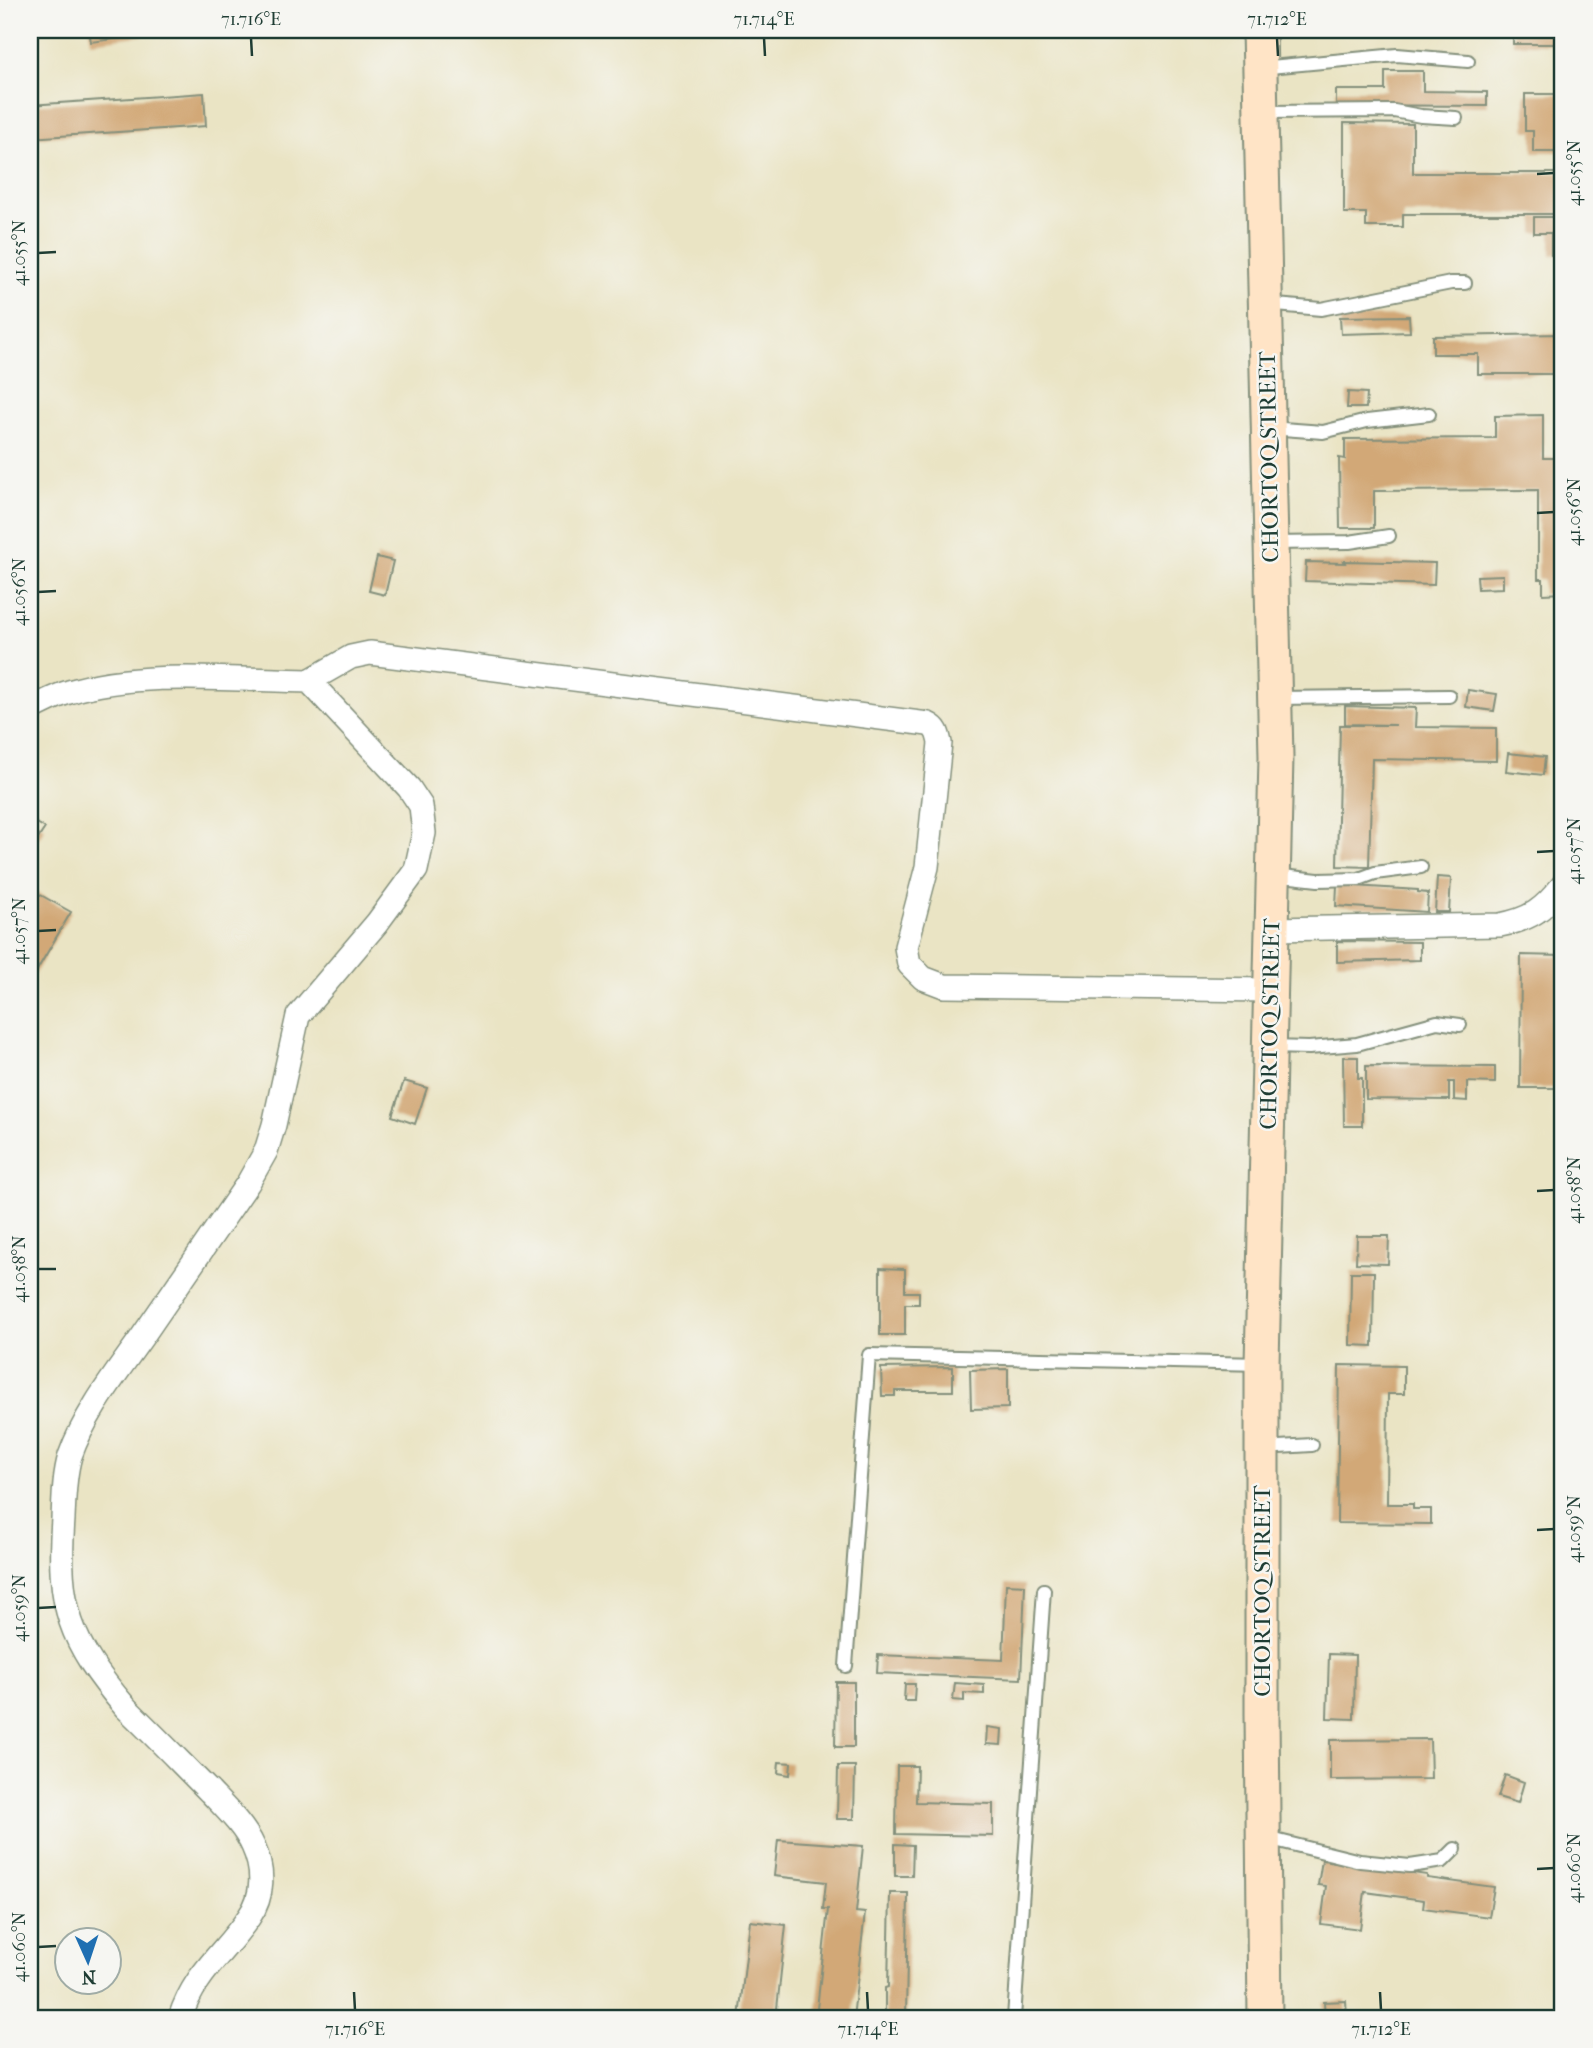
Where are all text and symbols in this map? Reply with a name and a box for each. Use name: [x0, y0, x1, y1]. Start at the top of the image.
text: 71.716°E: [221, 9, 281, 30]
text: 71.714°E: [734, 9, 794, 30]
text: 71.712°E: [1247, 9, 1307, 30]
text: 41.055°N: [1564, 140, 1585, 206]
text: 41.055°N: [9, 220, 30, 286]
street label: CHORTOQ STREET: [1254, 351, 1284, 563]
text: 41.056°N: [1564, 478, 1585, 546]
text: 41.056°N: [9, 558, 30, 626]
text: 41.057°N: [1564, 817, 1585, 885]
text: 41.057°N: [9, 897, 30, 965]
street label: CHORTOQ STREET: [1255, 918, 1285, 1130]
text: 41.058°N: [1564, 1156, 1585, 1224]
text: 41.058°N: [9, 1235, 30, 1303]
street label: CHORTOQ STREET: [1249, 1485, 1276, 1697]
text: 41.059°N: [1564, 1495, 1585, 1563]
text: 41.059°N: [9, 1574, 30, 1642]
text: 41.060°N: [1564, 1832, 1585, 1903]
text: 41.060°N: [9, 1911, 30, 1982]
north arrow: [52, 1926, 122, 1996]
text: N: [80, 1966, 97, 1988]
text: 71.716°E: [325, 2019, 385, 2040]
text: 71.714°E: [838, 2019, 898, 2040]
text: 71.712°E: [1351, 2019, 1411, 2040]

